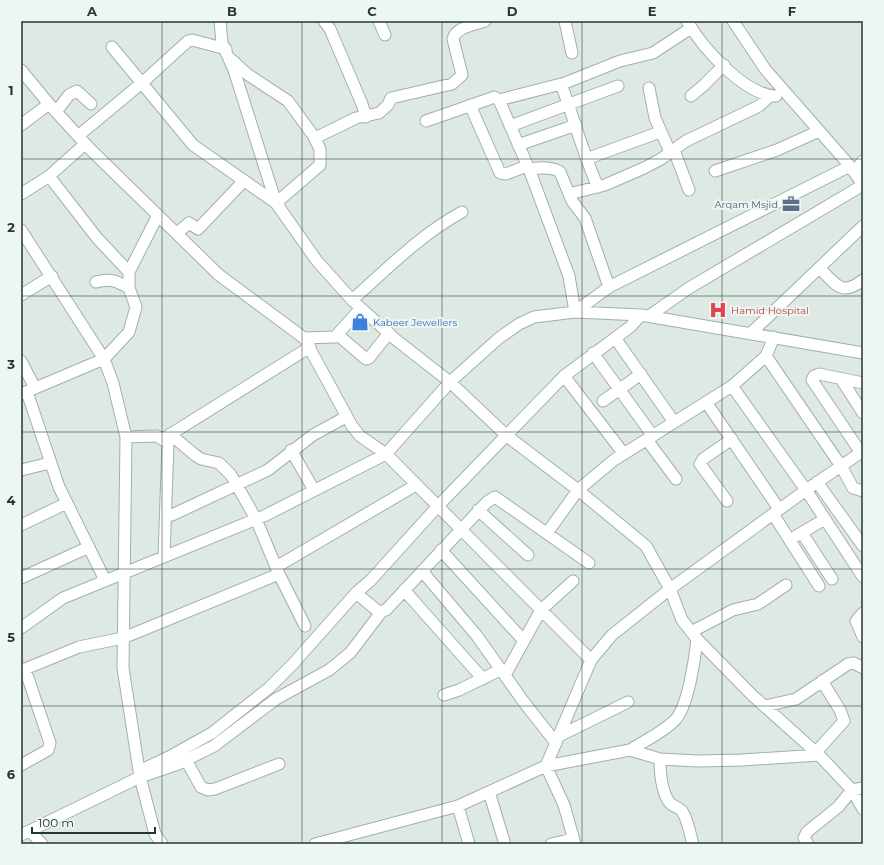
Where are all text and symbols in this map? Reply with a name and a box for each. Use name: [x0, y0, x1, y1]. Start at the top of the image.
text: A: [86, 3, 98, 19]
text: B: [227, 3, 237, 19]
text: C: [367, 3, 377, 19]
text: D: [507, 3, 518, 19]
text: E: [648, 3, 657, 19]
text: F: [788, 3, 796, 19]
text: 1: [8, 82, 14, 98]
office icon: Arqam Msjid: [781, 194, 801, 214]
place label: Arqam Msjid: [714, 198, 778, 211]
text: 2: [7, 219, 15, 235]
hospital icon: Hamid Hospital: [708, 300, 728, 320]
place label: Hamid Hospital: [731, 304, 809, 317]
shop icon: Kabeer Jewellers: [350, 312, 370, 332]
place label: Kabeer Jewellers: [373, 316, 457, 329]
text: 3: [6, 356, 15, 372]
text: 4: [7, 492, 16, 508]
text: 5: [7, 629, 15, 645]
text: 6: [7, 766, 16, 782]
scale bar: [32, 809, 155, 835]
text: 100 m: [38, 815, 74, 830]

